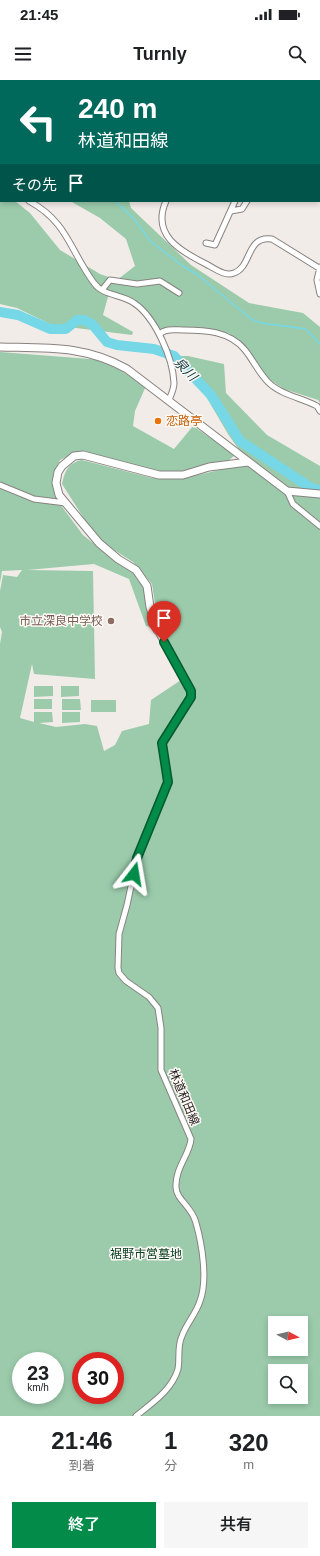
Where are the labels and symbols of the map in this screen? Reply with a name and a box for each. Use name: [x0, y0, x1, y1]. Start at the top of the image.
water label: 泉川: [171, 355, 201, 385]
place label: 恋路亭: [166, 414, 202, 428]
marker: 恋路亭: [153, 416, 163, 426]
pin: [147, 601, 181, 642]
place label: 市立深良中学校: [19, 614, 103, 628]
marker: 市立深良中学校: [106, 616, 116, 626]
position arrow: [113, 853, 155, 895]
street label: 林道和田線: [166, 1067, 202, 1127]
park label: 裾野市営墓地: [110, 1247, 182, 1261]
north arrow: [268, 1316, 308, 1356]
speed limit sign: 30: [72, 1352, 124, 1404]

